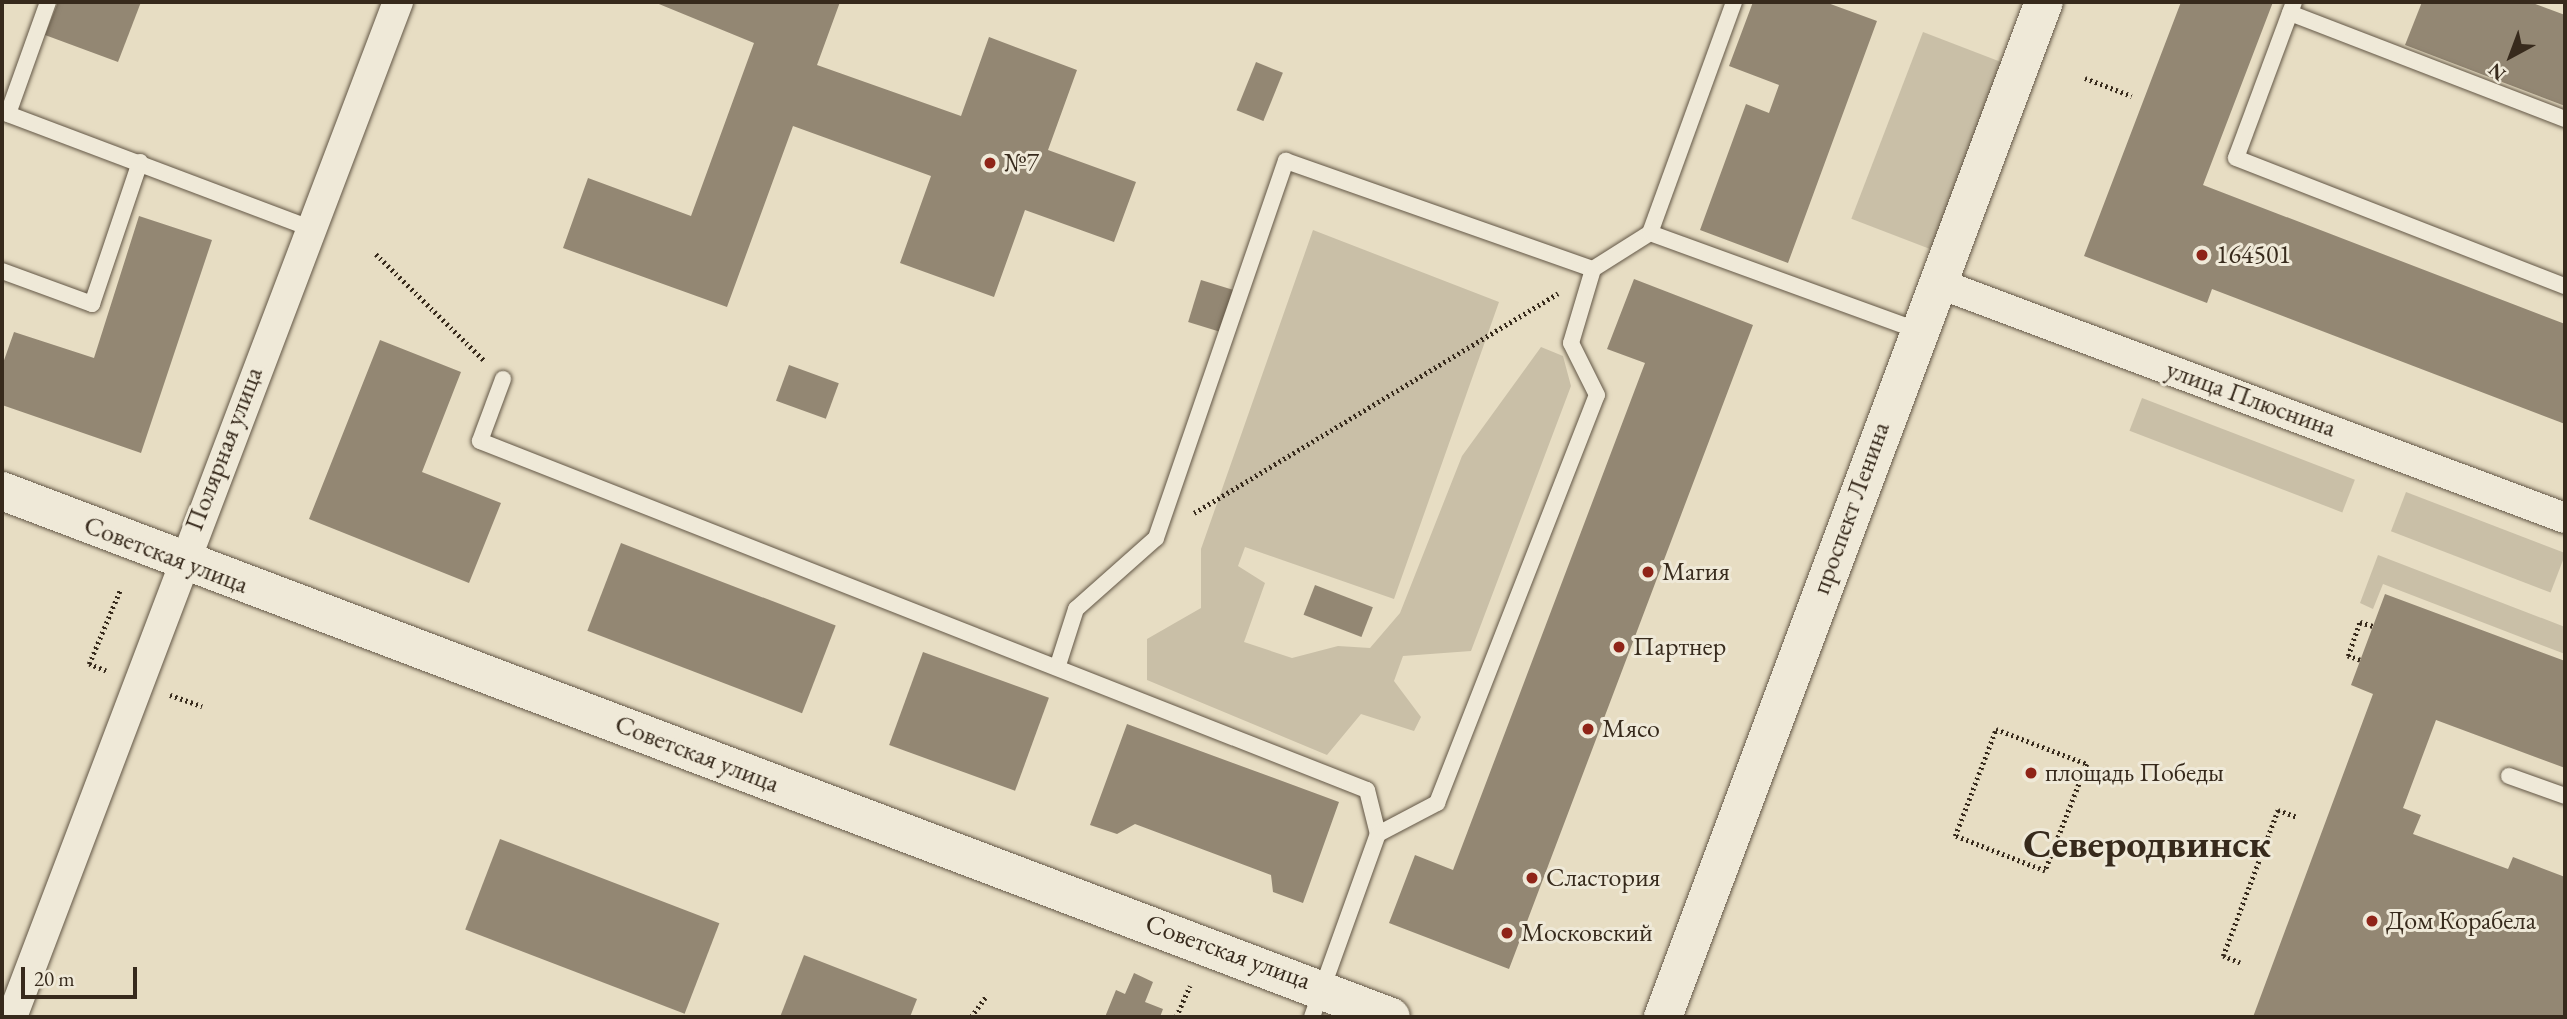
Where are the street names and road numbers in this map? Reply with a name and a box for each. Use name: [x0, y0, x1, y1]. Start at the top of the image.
street label: улица Плюснина: [2162, 354, 2340, 444]
street label: Полярная улица: [178, 363, 270, 535]
street label: проспект Ленина: [1805, 418, 1897, 598]
street label: Советская улица: [80, 509, 252, 601]
street label: Советская улица: [611, 708, 783, 800]
street label: Советская улица: [1141, 908, 1315, 996]

